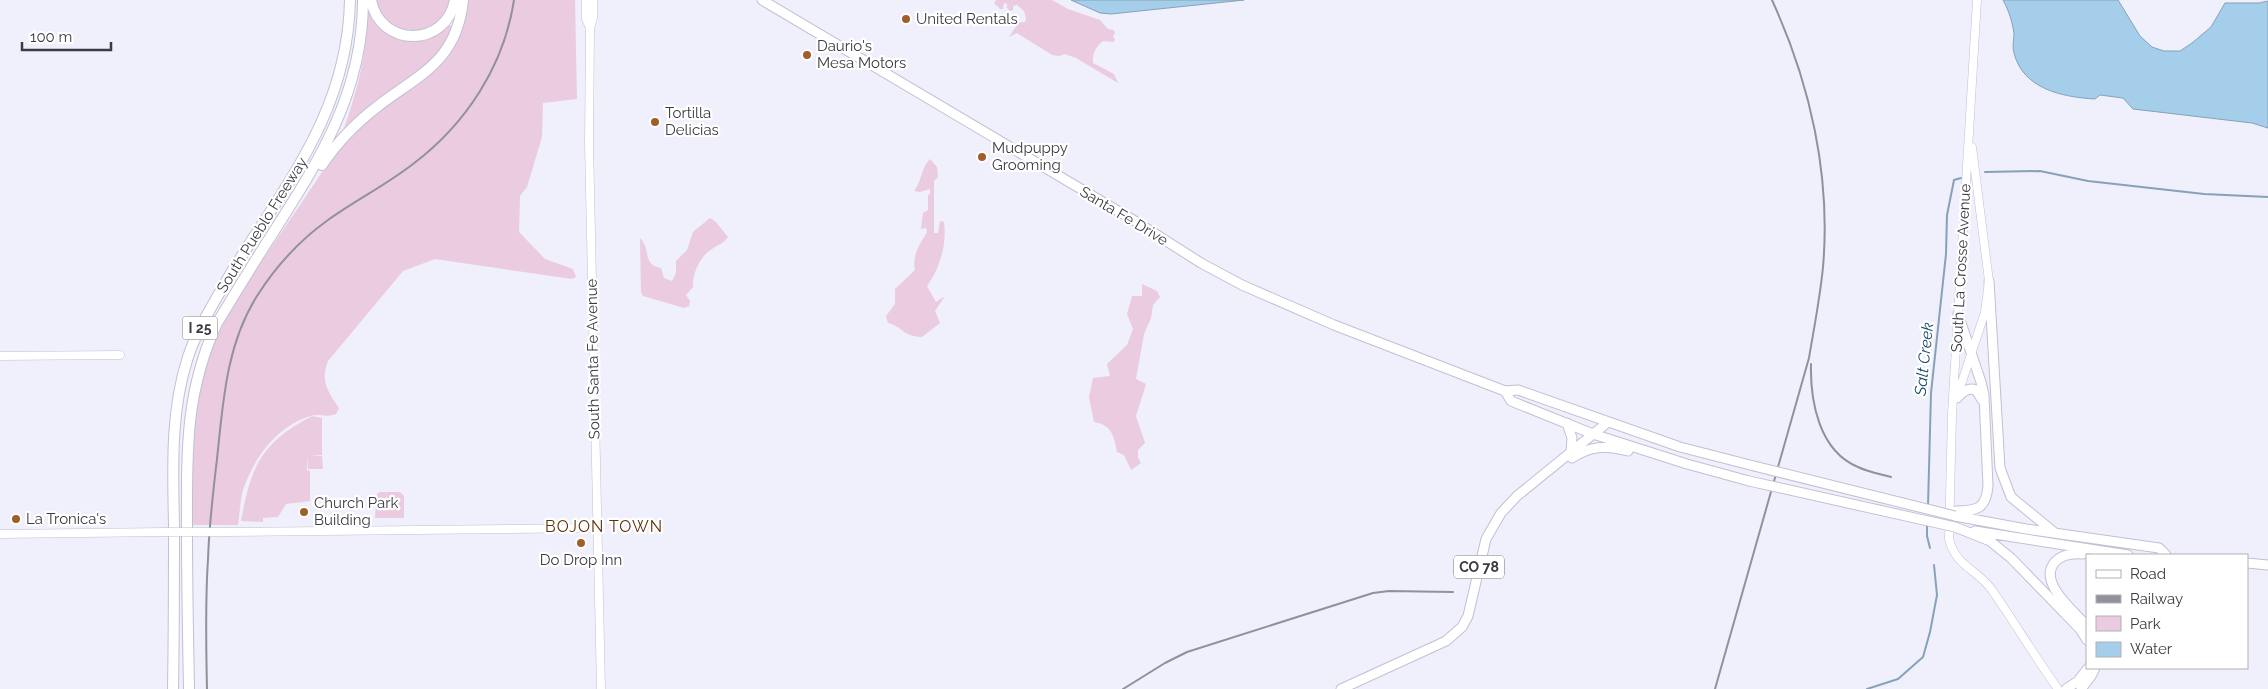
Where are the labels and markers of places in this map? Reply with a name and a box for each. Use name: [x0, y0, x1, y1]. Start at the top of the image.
place label: United Rentals: [916, 10, 1018, 28]
marker: United Rentals: [900, 13, 912, 25]
place label: Daurio's Mesa Motors: [817, 37, 906, 72]
marker: Daurio's Mesa Motors: [801, 49, 813, 61]
place label: Tortilla Delicias: [665, 104, 719, 139]
marker: Tortilla Delicias: [649, 116, 661, 128]
place label: Mudpuppy Grooming: [992, 139, 1068, 174]
marker: Mudpuppy Grooming: [976, 151, 988, 163]
place label: Church Park Building: [314, 494, 398, 529]
marker: Church Park Building: [298, 506, 310, 518]
place label: La Tronica's: [26, 510, 106, 528]
marker: La Tronica's: [10, 513, 22, 525]
marker: Do Drop Inn: [575, 537, 587, 549]
place label: Do Drop Inn: [540, 551, 622, 569]

